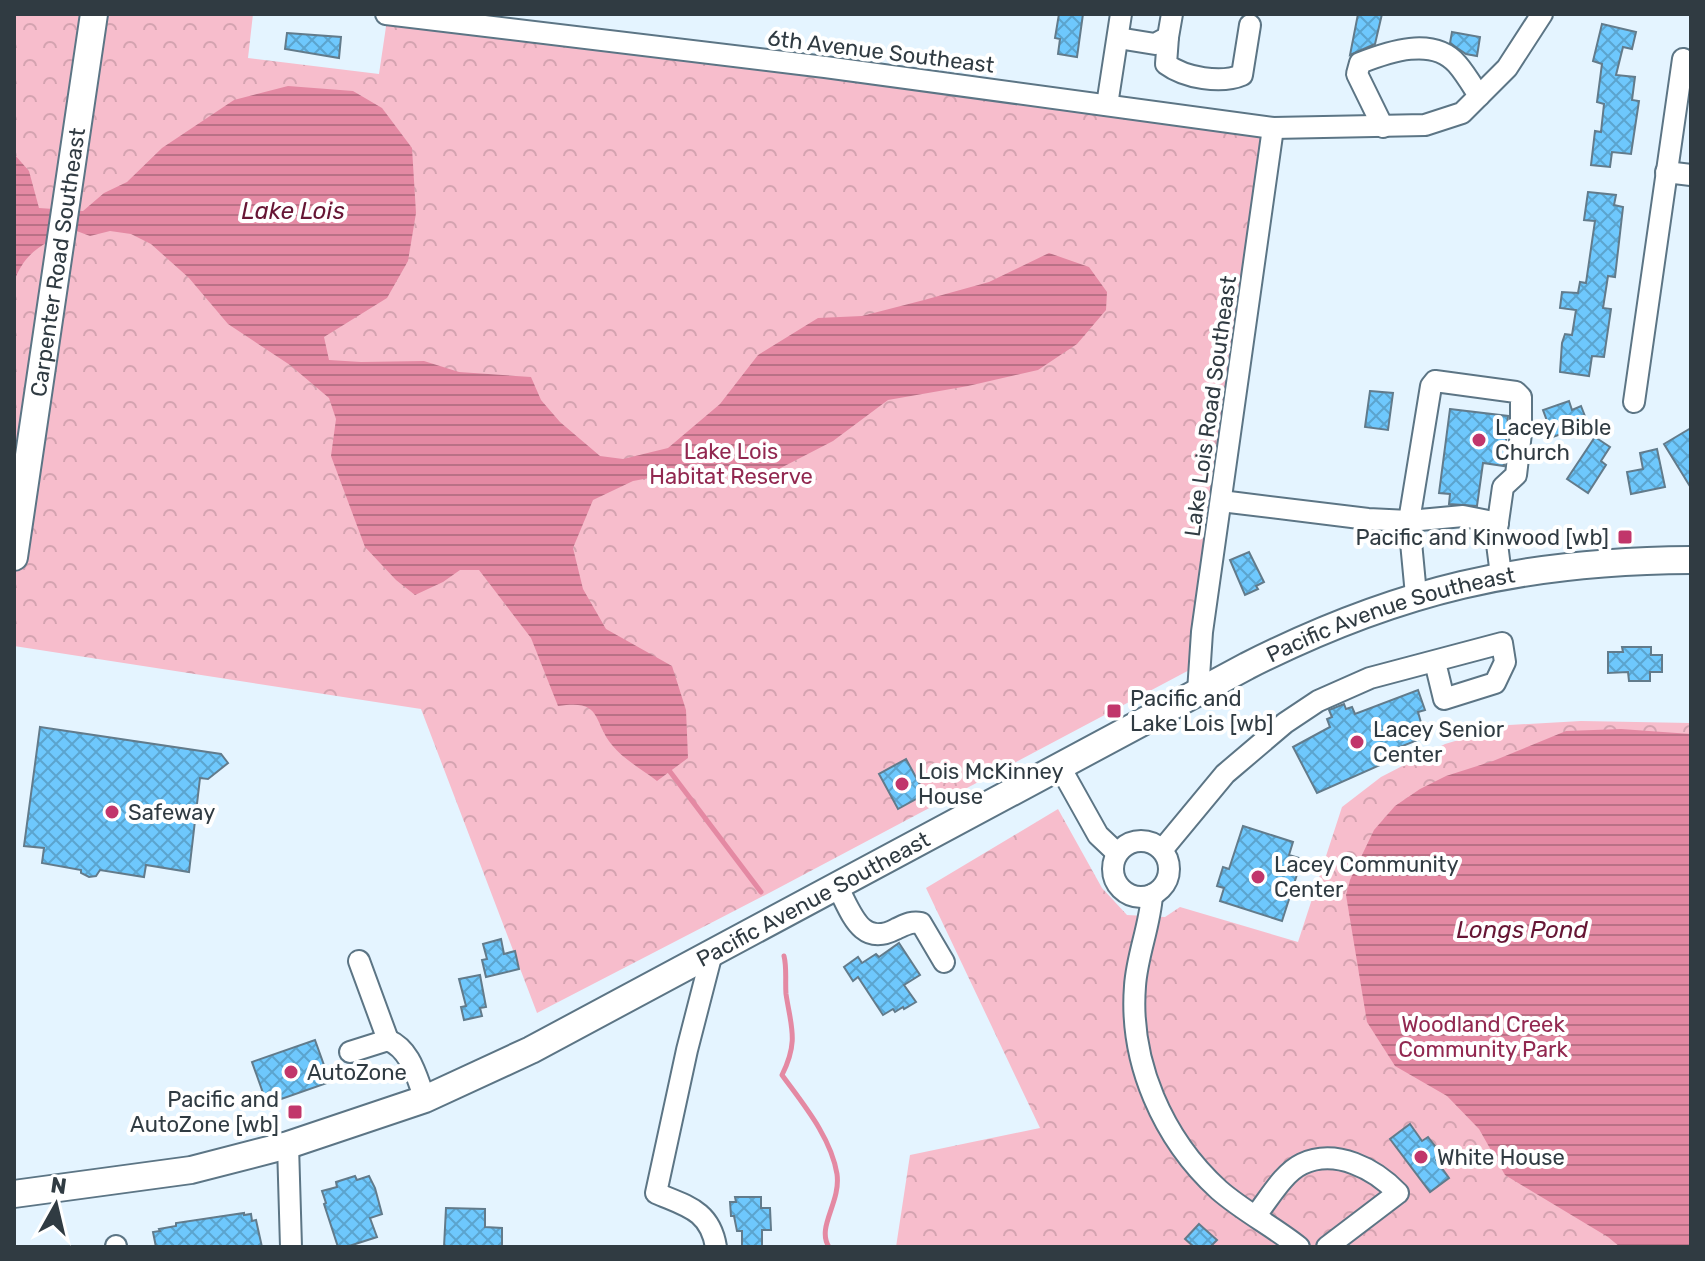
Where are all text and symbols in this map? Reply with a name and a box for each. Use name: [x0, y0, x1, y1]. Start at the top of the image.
street label: 6th Avenue Southeast: [766, 24, 996, 79]
street label: Carpenter Road Southeast: [25, 126, 91, 399]
water label: Lake Lois: [241, 197, 345, 225]
street label: Lake Lois Road Southeast: [1179, 274, 1242, 538]
place label: Lacey Bible Church: [1495, 414, 1611, 466]
marker: Lacey Bible Church: [1470, 431, 1488, 449]
park label: Lake Lois Habitat Reserve: [649, 438, 813, 490]
place label: Pacific and Kinwood [wb]: [1356, 524, 1609, 551]
marker: Pacific and Kinwood [wb]: [1616, 528, 1634, 546]
street label: Pacific Avenue Southeast: [1262, 561, 1517, 668]
place label: Pacific and Lake Lois [wb]: [1130, 685, 1273, 737]
marker: Pacific and Lake Lois [wb]: [1105, 702, 1123, 720]
place label: Lacey Senior Center: [1373, 716, 1505, 768]
marker: Lacey Senior Center: [1348, 733, 1366, 751]
place label: Lois McKinney House: [918, 758, 1064, 810]
marker: Lois McKinney House: [893, 775, 911, 793]
place label: Safeway: [128, 799, 215, 826]
marker: Safeway: [103, 803, 121, 821]
street label: Pacific Avenue Southeast: [692, 825, 935, 973]
place label: Lacey Community Center: [1274, 851, 1459, 903]
marker: Lacey Community Center: [1249, 868, 1267, 886]
water label: Longs Pond: [1456, 916, 1589, 944]
park label: Woodland Creek Community Park: [1398, 1011, 1568, 1063]
place label: AutoZone: [307, 1059, 407, 1086]
marker: AutoZone: [282, 1063, 300, 1081]
place label: Pacific and AutoZone [wb]: [130, 1086, 279, 1138]
marker: Pacific and AutoZone [wb]: [286, 1103, 304, 1121]
place label: White House: [1437, 1144, 1565, 1171]
marker: White House: [1412, 1148, 1430, 1166]
north arrow: [16, 1165, 96, 1245]
text: N: [49, 1171, 68, 1200]

